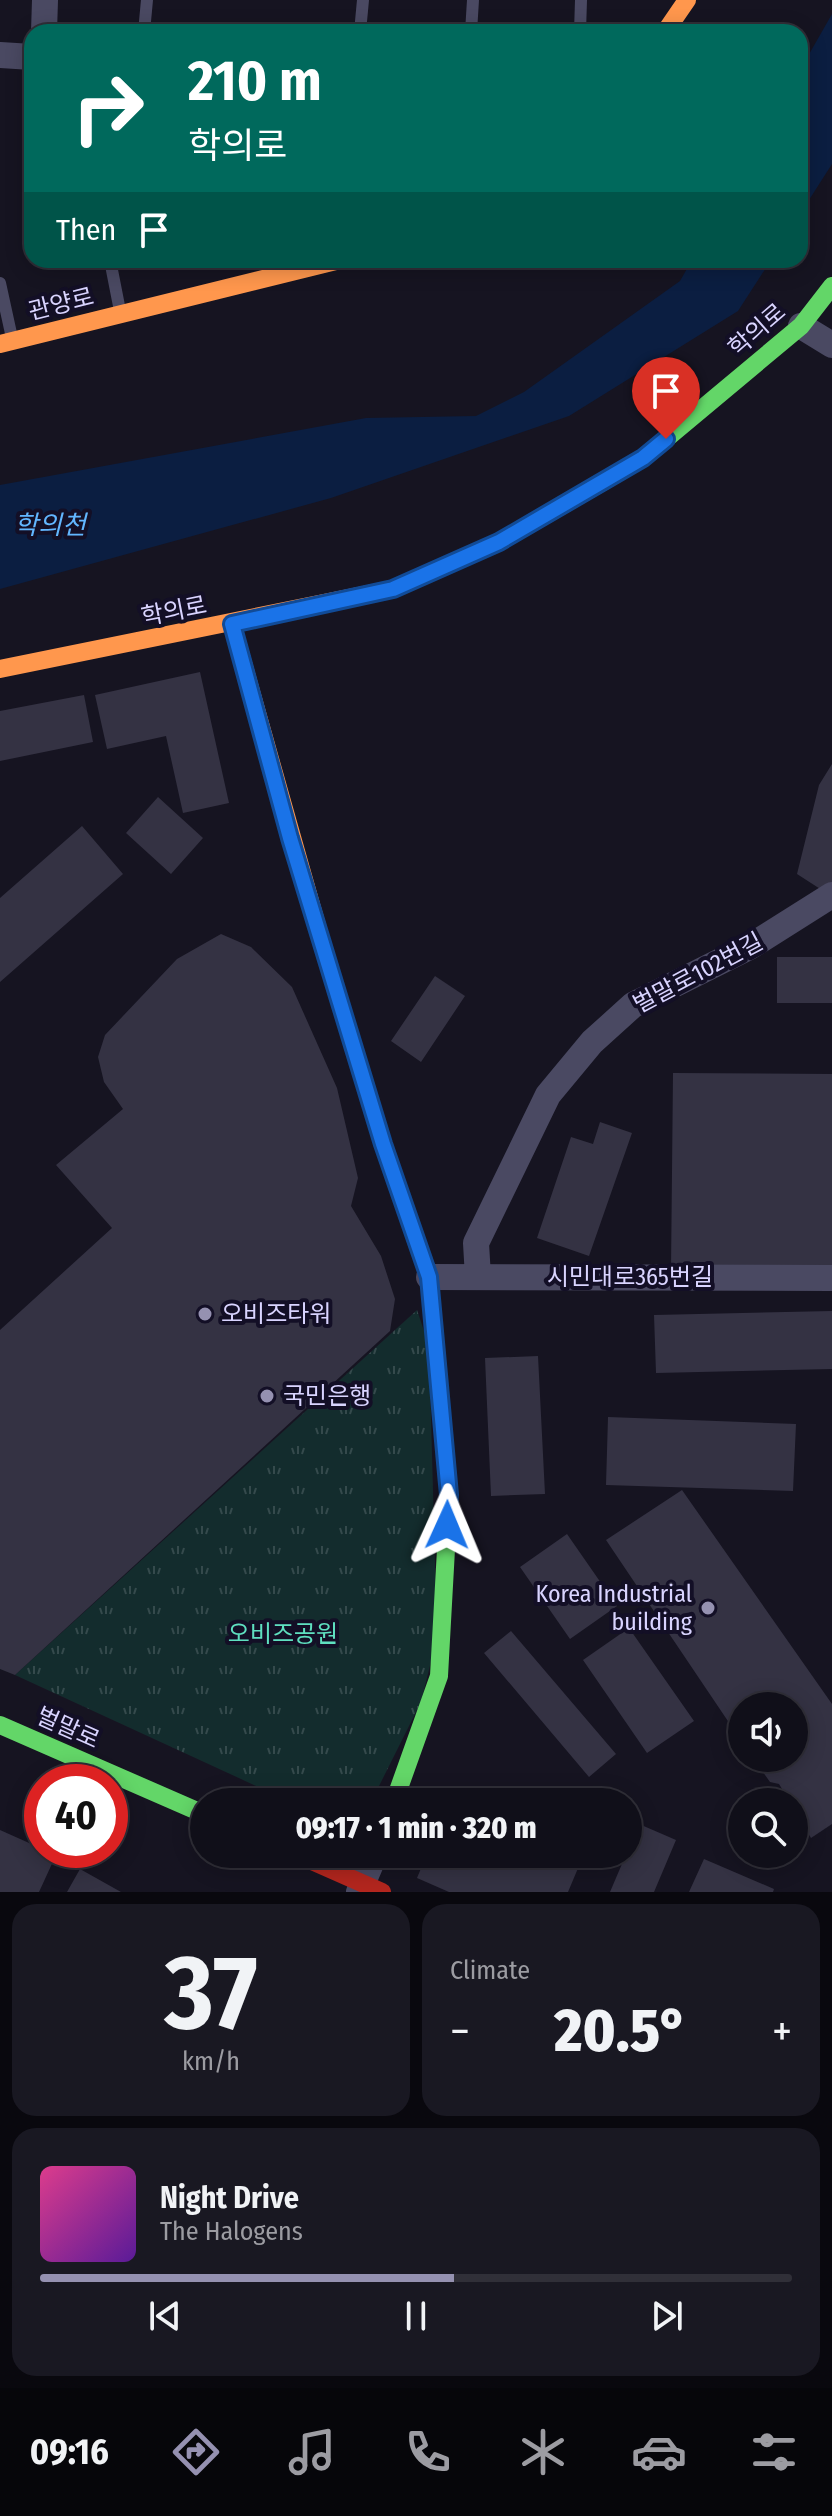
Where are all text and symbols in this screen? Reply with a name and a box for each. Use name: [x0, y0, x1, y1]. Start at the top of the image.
text: 210 m: [188, 48, 322, 115]
icon: right: [56, 56, 160, 160]
text: 학의로: [188, 124, 287, 168]
icon: arrive: [132, 208, 176, 252]
text: Then: [56, 212, 116, 248]
street label: 관양로: [25, 282, 97, 326]
street label: 학의로: [723, 298, 791, 362]
pin: [632, 357, 700, 439]
icon: arrive: [644, 369, 688, 413]
water label: 학의천: [14, 510, 89, 541]
street label: 학의로: [139, 591, 209, 631]
street label: 벌말로102번길: [628, 927, 768, 1019]
street label: 시민대로365번길: [547, 1263, 713, 1291]
place label: 오비즈타워: [221, 1300, 331, 1328]
marker: 오비즈타워: [196, 1305, 214, 1323]
place label: 국민은행: [283, 1382, 371, 1410]
marker: 국민은행: [258, 1387, 276, 1405]
position arrow: [405, 1483, 489, 1567]
place label: Korea Industrial building: [536, 1580, 693, 1636]
marker: Korea Industrial building: [699, 1599, 717, 1617]
park label: 오비즈공원: [228, 1620, 338, 1648]
map controls: [728, 1692, 808, 1868]
button: sound: [728, 1692, 808, 1772]
street label: 벌말로: [32, 1702, 104, 1754]
speed limit sign: 40: [24, 1764, 128, 1868]
button: search: [728, 1788, 808, 1868]
text: 09:17 · 1 min · 320 m: [295, 1810, 537, 1846]
text: 37: [165, 1931, 257, 2056]
text: Climate: [450, 1955, 530, 1986]
text: 20.5°: [554, 1995, 688, 2067]
text: −: [450, 2005, 470, 2058]
text: +: [772, 2005, 792, 2058]
text: km/h: [182, 2046, 240, 2077]
text: Night Drive: [160, 2180, 299, 2216]
text: The Halogens: [160, 2216, 303, 2247]
icon: previous: [143, 2294, 187, 2338]
icon: pause: [394, 2294, 438, 2338]
icon: next: [645, 2294, 689, 2338]
icon: directions: [168, 2424, 224, 2480]
icon: music: [284, 2424, 340, 2480]
icon: phone: [400, 2424, 456, 2480]
icon: climate: [515, 2424, 571, 2480]
icon: car: [631, 2424, 687, 2480]
icon: filters: [746, 2424, 802, 2480]
text: 09:16: [30, 2430, 109, 2474]

